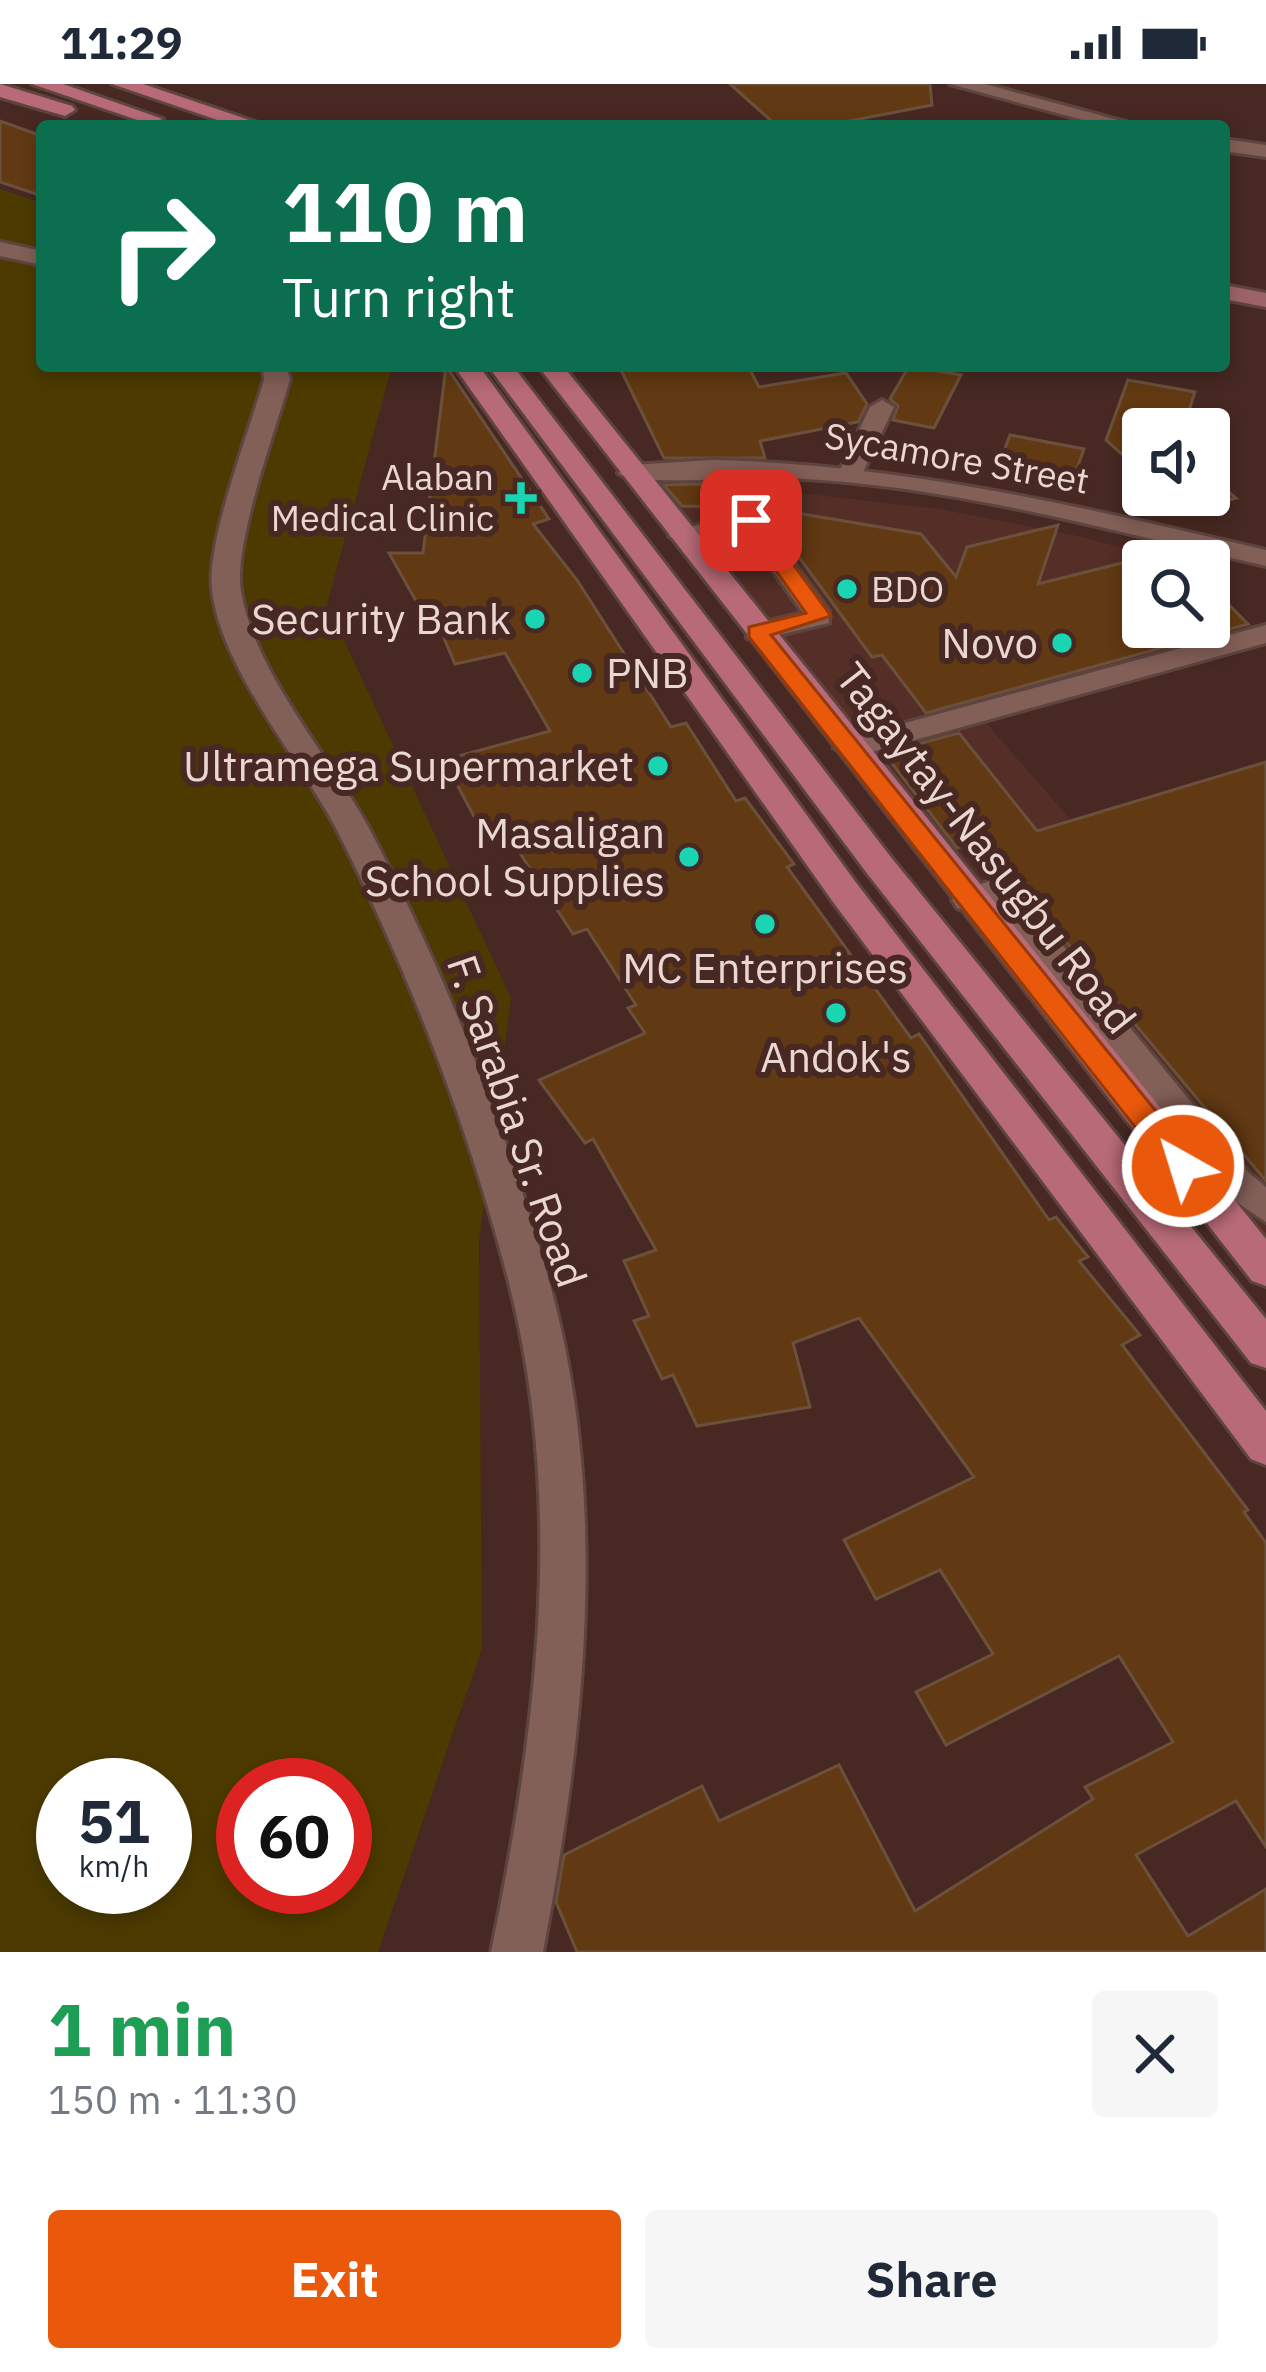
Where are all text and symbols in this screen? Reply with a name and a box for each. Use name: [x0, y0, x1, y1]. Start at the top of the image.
text: 11:29: [60, 13, 183, 71]
text: 110 m: [282, 156, 528, 265]
icon: right: [84, 168, 240, 324]
text: Turn right: [282, 262, 516, 332]
map controls: [1122, 408, 1230, 648]
button: sound: [1122, 408, 1230, 516]
street label: Sycamore Street: [821, 411, 1093, 504]
place label: Alaban Medical Clinic: [271, 453, 494, 541]
pin: [700, 469, 802, 571]
marker: Alaban Medical Clinic: [505, 482, 537, 514]
icon: arrive: [718, 487, 784, 553]
button: search: [1122, 540, 1230, 648]
place label: BDO: [871, 565, 944, 612]
marker: BDO: [834, 576, 860, 602]
place label: Security Bank: [251, 591, 511, 646]
marker: Security Bank: [522, 606, 548, 632]
place label: Novo: [941, 615, 1038, 670]
marker: Novo: [1049, 630, 1075, 656]
place label: PNB: [606, 645, 689, 700]
street label: Tagaytay-Nasugbu Road: [824, 651, 1149, 1044]
marker: PNB: [569, 660, 595, 686]
place label: Ultramega Supermarket: [183, 738, 634, 793]
marker: Ultramega Supermarket: [645, 753, 671, 779]
place label: Masaligan School Supplies: [365, 805, 665, 908]
marker: Masaligan School Supplies: [676, 844, 702, 870]
marker: MC Enterprises: [752, 911, 778, 937]
place label: MC Enterprises: [622, 940, 908, 995]
street label: F. Sarabia Sr. Road: [435, 948, 600, 1294]
marker: Andok's: [823, 1000, 849, 1026]
place label: Andok's: [760, 1029, 912, 1084]
position arrow: [1120, 1103, 1246, 1229]
speed limit sign: 60: [216, 1758, 372, 1914]
text: 51: [78, 1781, 150, 1860]
text: km/h: [79, 1846, 149, 1885]
text: 1 min: [48, 1982, 236, 2076]
button: close: [1092, 1991, 1218, 2117]
text: 150 m · 11:30: [48, 2074, 298, 2125]
button: Exit: [48, 2210, 621, 2348]
button: Share: [645, 2210, 1218, 2348]

